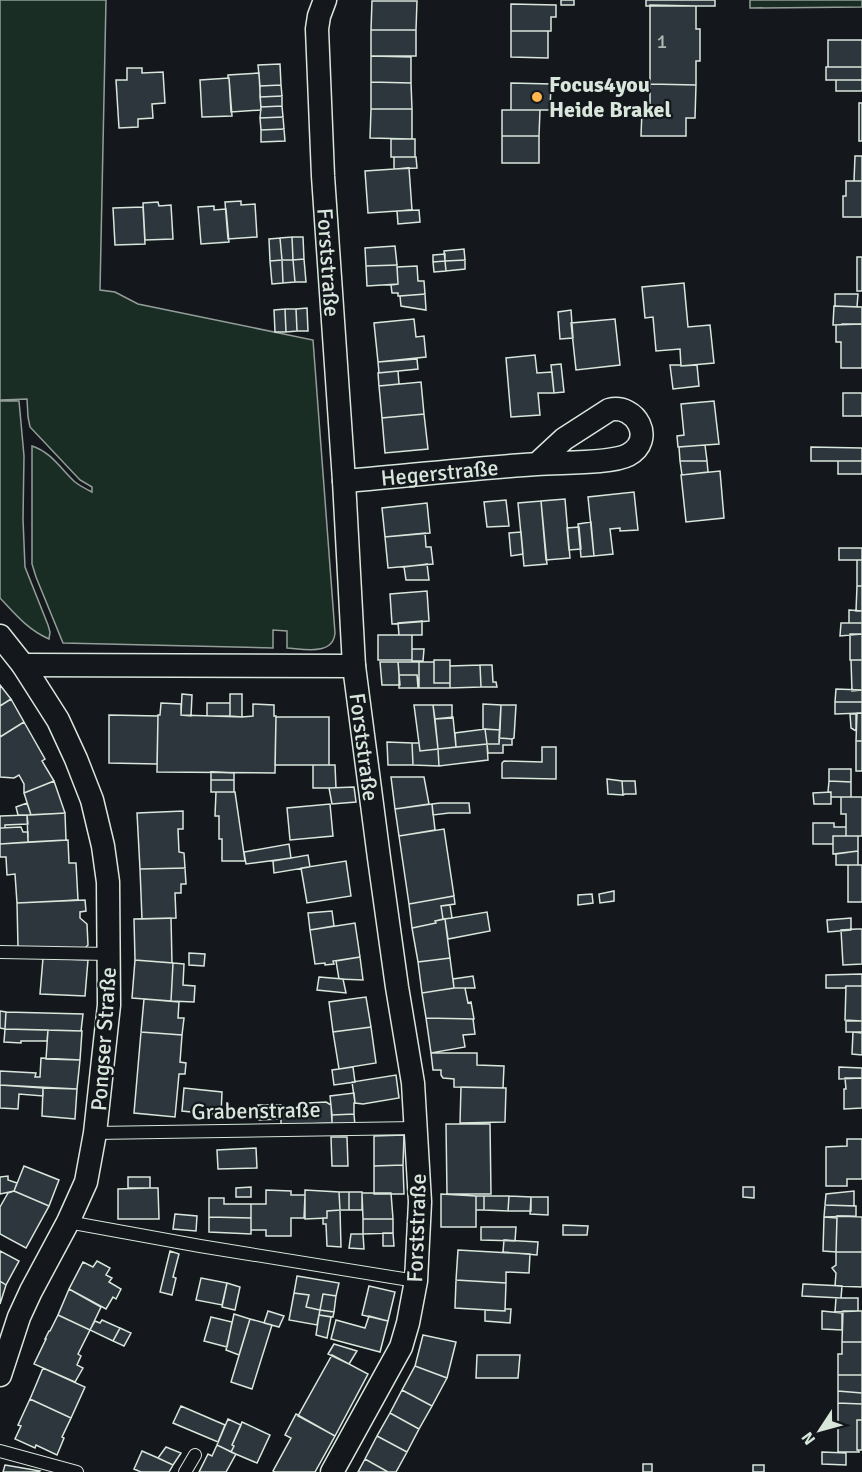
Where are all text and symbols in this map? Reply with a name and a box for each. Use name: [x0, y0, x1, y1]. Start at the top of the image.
house number: 1: [657, 29, 667, 54]
place label: Focus4you Heide Brakel: [549, 71, 671, 123]
marker: Focus4you Heide Brakel: [530, 90, 544, 104]
street label: Forststraße: [311, 207, 346, 318]
street label: Hegerstraße: [380, 454, 499, 492]
street label: Forststraße: [344, 691, 384, 803]
street label: Pongser Straße: [85, 966, 122, 1112]
street label: Grabenstraße: [191, 1096, 321, 1125]
street label: Forststraße: [401, 1173, 432, 1283]
north arrow: [790, 1400, 850, 1460]
text: N: [797, 1428, 820, 1449]

